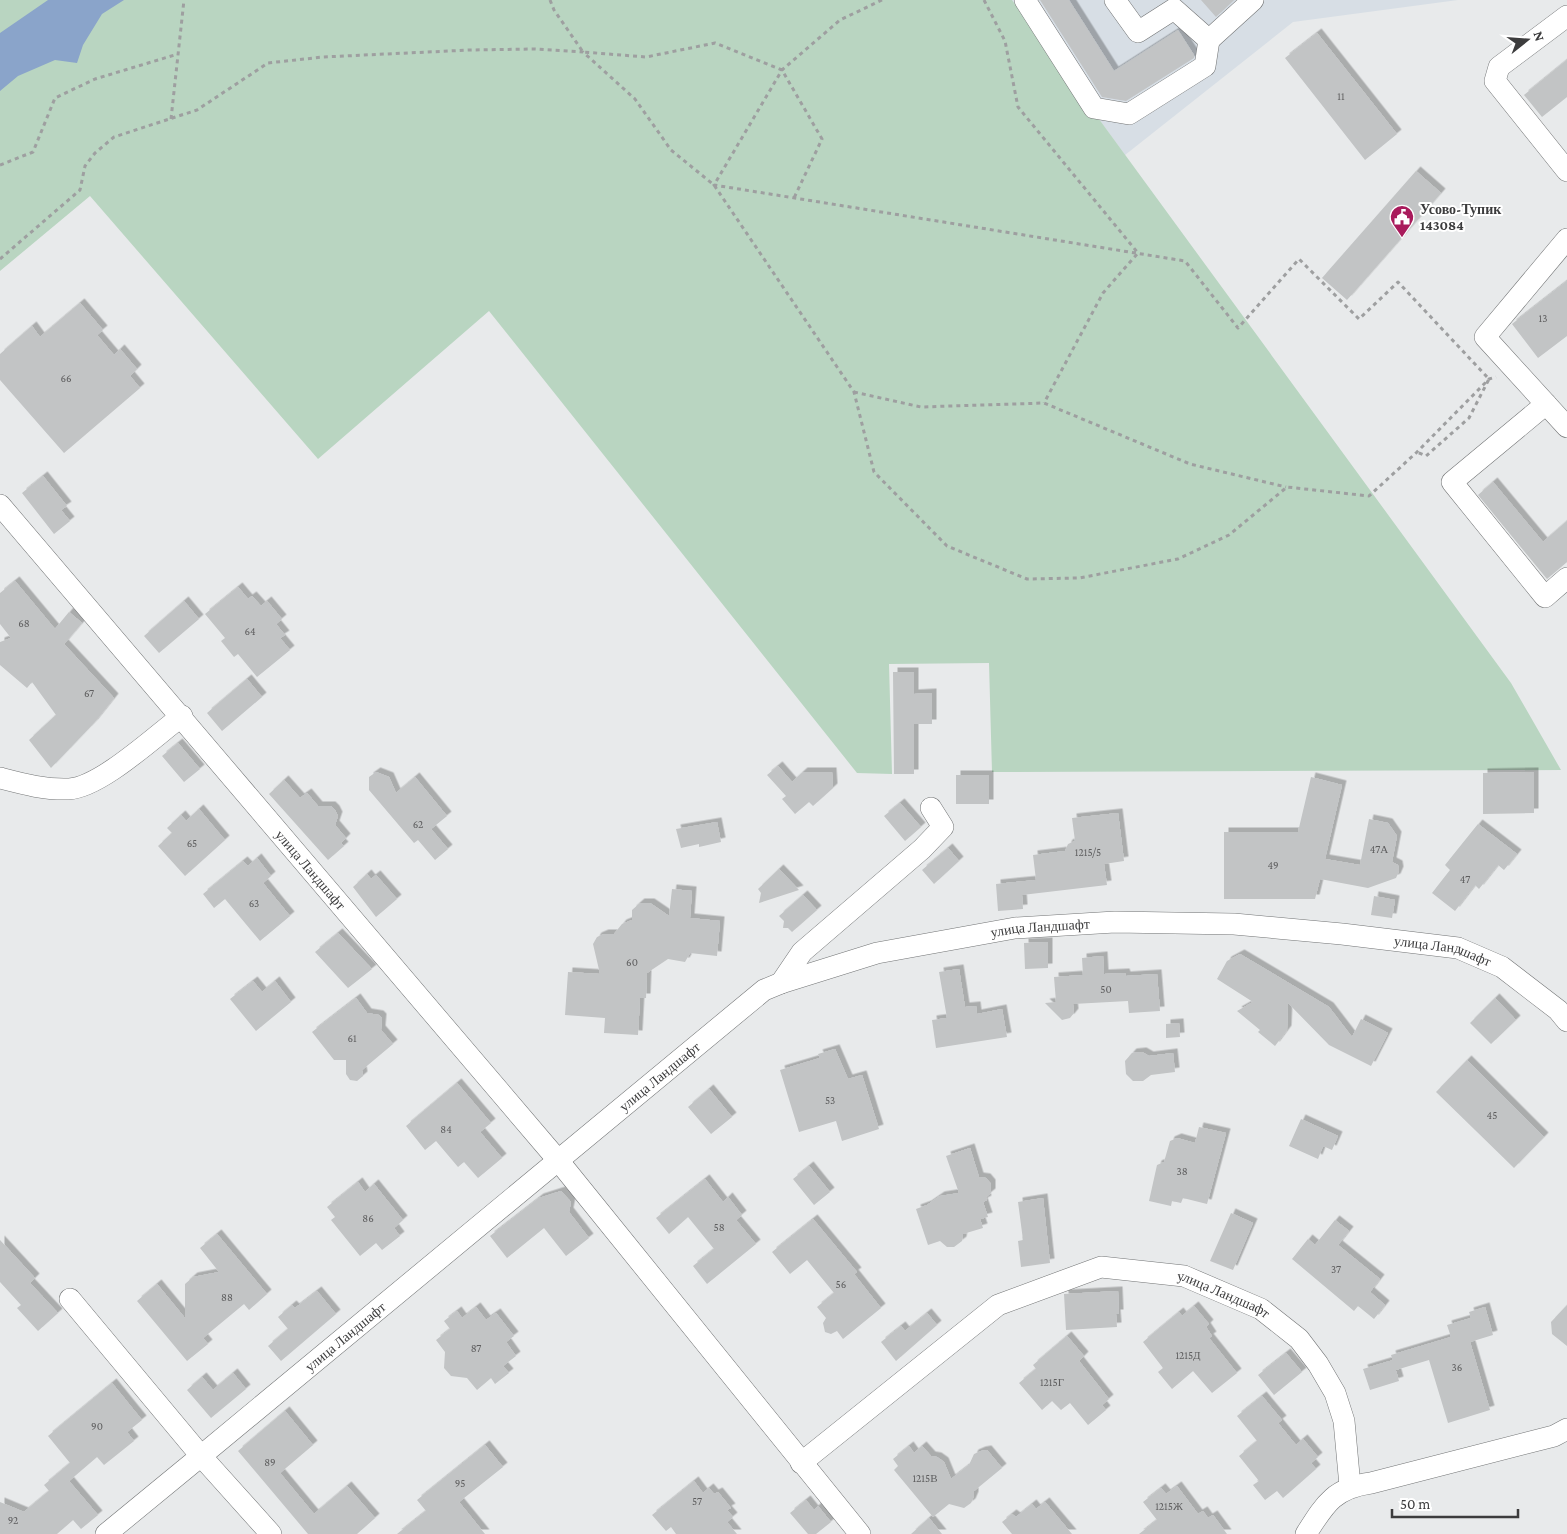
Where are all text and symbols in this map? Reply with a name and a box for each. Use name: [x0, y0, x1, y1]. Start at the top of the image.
north arrow: [1502, 15, 1552, 65]
text: N: [1530, 29, 1549, 44]
house number: 11: [1337, 90, 1345, 102]
place label: Усово-Тупик 143084: [1420, 201, 1502, 233]
public building icon: Усово-Тупик 143084: [1389, 204, 1415, 238]
house number: 13: [1539, 312, 1547, 324]
house number: 66: [60, 372, 72, 384]
house number: 68: [18, 617, 30, 629]
house number: 64: [244, 625, 256, 637]
house number: 67: [84, 687, 94, 699]
house number: 62: [413, 818, 423, 830]
street label: улица Ландшафт: [272, 826, 349, 913]
house number: 65: [187, 837, 197, 849]
house number: 47А: [1370, 843, 1388, 855]
house number: 1215/5: [1075, 846, 1101, 858]
house number: 49: [1267, 859, 1279, 871]
house number: 47: [1460, 873, 1470, 885]
house number: 63: [249, 897, 259, 909]
street label: улица Ландшафт: [989, 916, 1090, 940]
street label: улица Ландшафт: [1393, 932, 1494, 969]
house number: 60: [626, 956, 638, 968]
house number: 50: [1100, 983, 1112, 995]
house number: 61: [347, 1032, 357, 1044]
street label: улица Ландшафт: [616, 1039, 703, 1114]
house number: 53: [825, 1094, 835, 1106]
house number: 45: [1487, 1109, 1497, 1121]
house number: 84: [440, 1123, 452, 1135]
house number: 38: [1176, 1165, 1188, 1177]
house number: 86: [362, 1212, 374, 1224]
house number: 58: [713, 1221, 725, 1233]
house number: 37: [1331, 1263, 1341, 1275]
street label: улица Ландшафт: [1176, 1267, 1273, 1321]
house number: 56: [836, 1278, 846, 1290]
house number: 88: [221, 1291, 233, 1303]
street label: улица Ландшафт: [302, 1299, 389, 1375]
house number: 87: [471, 1342, 481, 1354]
house number: 1215Д: [1175, 1349, 1201, 1361]
house number: 36: [1452, 1361, 1462, 1373]
house number: 1215Г: [1040, 1376, 1064, 1388]
house number: 90: [91, 1420, 103, 1432]
house number: 89: [264, 1456, 276, 1468]
house number: 1215В: [912, 1472, 938, 1484]
house number: 95: [455, 1477, 465, 1489]
scale bar: [1392, 1486, 1518, 1518]
house number: 57: [692, 1495, 702, 1507]
text: 50 m: [1400, 1496, 1430, 1512]
house number: 1215Ж: [1155, 1500, 1183, 1512]
house number: 92: [8, 1514, 18, 1526]

